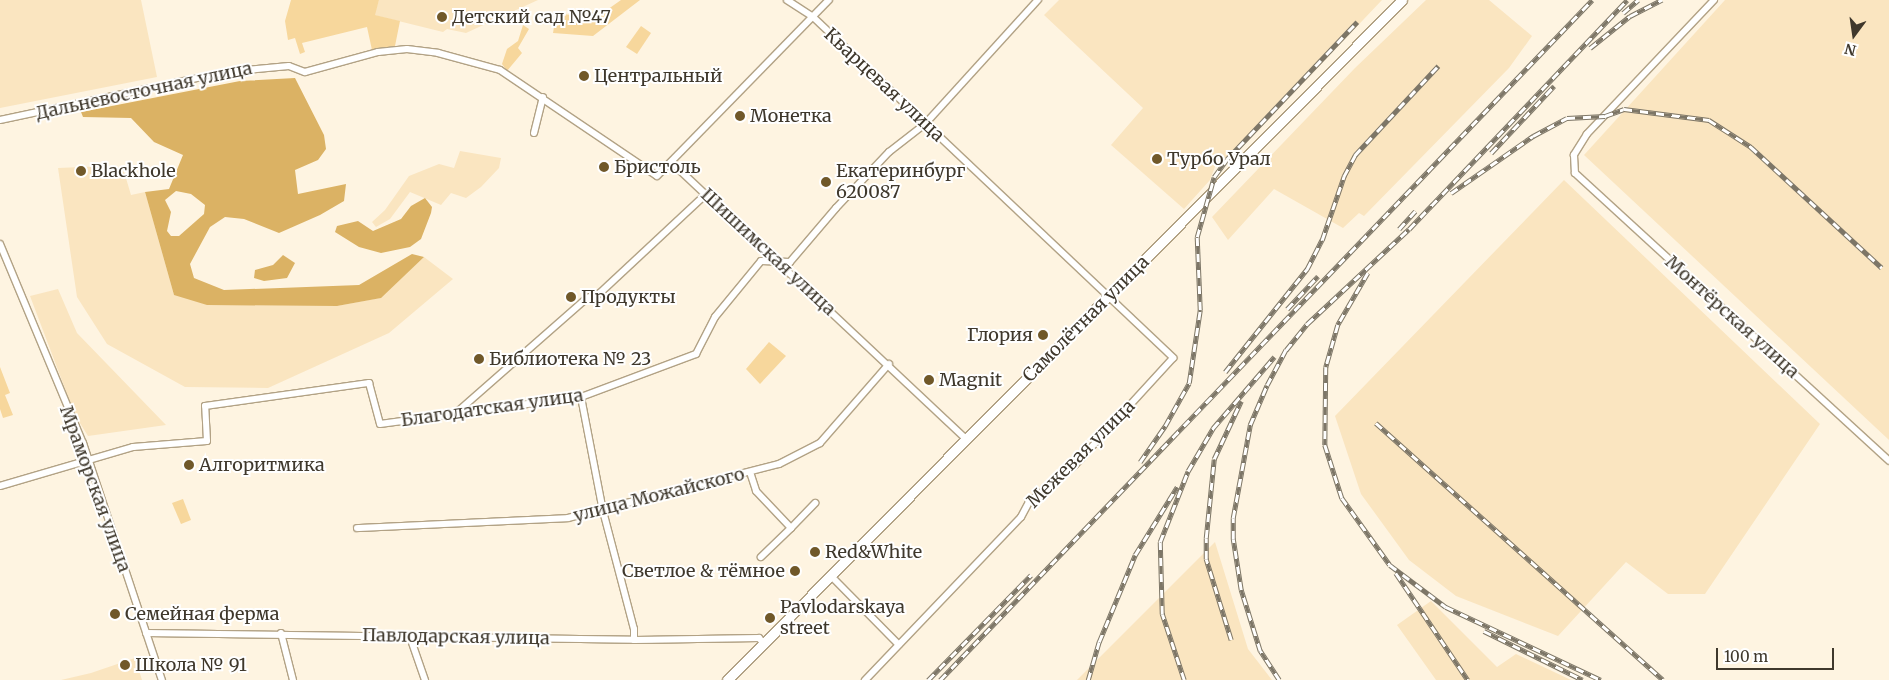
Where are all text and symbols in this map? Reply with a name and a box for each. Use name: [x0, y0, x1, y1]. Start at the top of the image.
place label: Детский сад №47: [452, 6, 611, 28]
north arrow: [1829, 10, 1879, 60]
marker: Детский сад №47: [436, 11, 448, 23]
street label: Кварцевая улица: [819, 24, 949, 146]
text: N: [1843, 39, 1858, 60]
street label: Дальневосточная улица: [34, 57, 254, 125]
place label: Центральный: [594, 65, 722, 87]
marker: Центральный: [578, 70, 590, 82]
place label: Монетка: [750, 105, 832, 127]
marker: Монетка: [734, 110, 746, 122]
place label: Турбо Урал: [1167, 148, 1271, 170]
marker: Турбо Урал: [1151, 153, 1163, 165]
place label: Бристоль: [614, 156, 701, 178]
place label: Blackhole: [91, 160, 176, 182]
marker: Бристоль: [598, 161, 610, 173]
place label: Екатеринбург 620087: [836, 161, 966, 203]
marker: Blackhole: [75, 165, 87, 177]
marker: Екатеринбург 620087: [820, 176, 832, 188]
street label: Шишимская улица: [696, 184, 840, 320]
street label: Самолётная улица: [1018, 251, 1154, 387]
street label: Монтёрская улица: [1661, 251, 1803, 383]
place label: Продукты: [581, 286, 676, 308]
marker: Продукты: [565, 291, 577, 303]
place label: Глория: [967, 324, 1033, 346]
marker: Глория: [1037, 329, 1049, 341]
place label: Библиотека № 23: [489, 348, 651, 370]
marker: Библиотека № 23: [473, 353, 485, 365]
place label: Magnit: [939, 369, 1002, 391]
marker: Magnit: [923, 374, 935, 386]
street label: Благодатская улица: [399, 385, 585, 431]
street label: Межевая улица: [1023, 396, 1139, 512]
street label: Мраморская улица: [55, 403, 135, 575]
place label: Алгоритмика: [199, 454, 325, 476]
marker: Алгоритмика: [183, 459, 195, 471]
street label: улица Можайского: [571, 463, 747, 527]
place label: Red&White: [825, 541, 922, 563]
marker: Red&White: [809, 546, 821, 558]
place label: Светлое & тёмное: [622, 560, 785, 582]
marker: Светлое & тёмное: [789, 565, 801, 577]
place label: Pavlodarskaya street: [780, 597, 905, 640]
place label: Семейная ферма: [125, 603, 279, 625]
marker: Семейная ферма: [109, 608, 121, 620]
marker: Pavlodarskaya street: [764, 612, 776, 624]
street label: Павлодарская улица: [362, 625, 550, 649]
scale bar: [1719, 638, 1836, 670]
text: 100 m: [1724, 647, 1768, 666]
place label: Школа № 91: [135, 654, 247, 676]
marker: Школа № 91: [119, 659, 131, 671]

